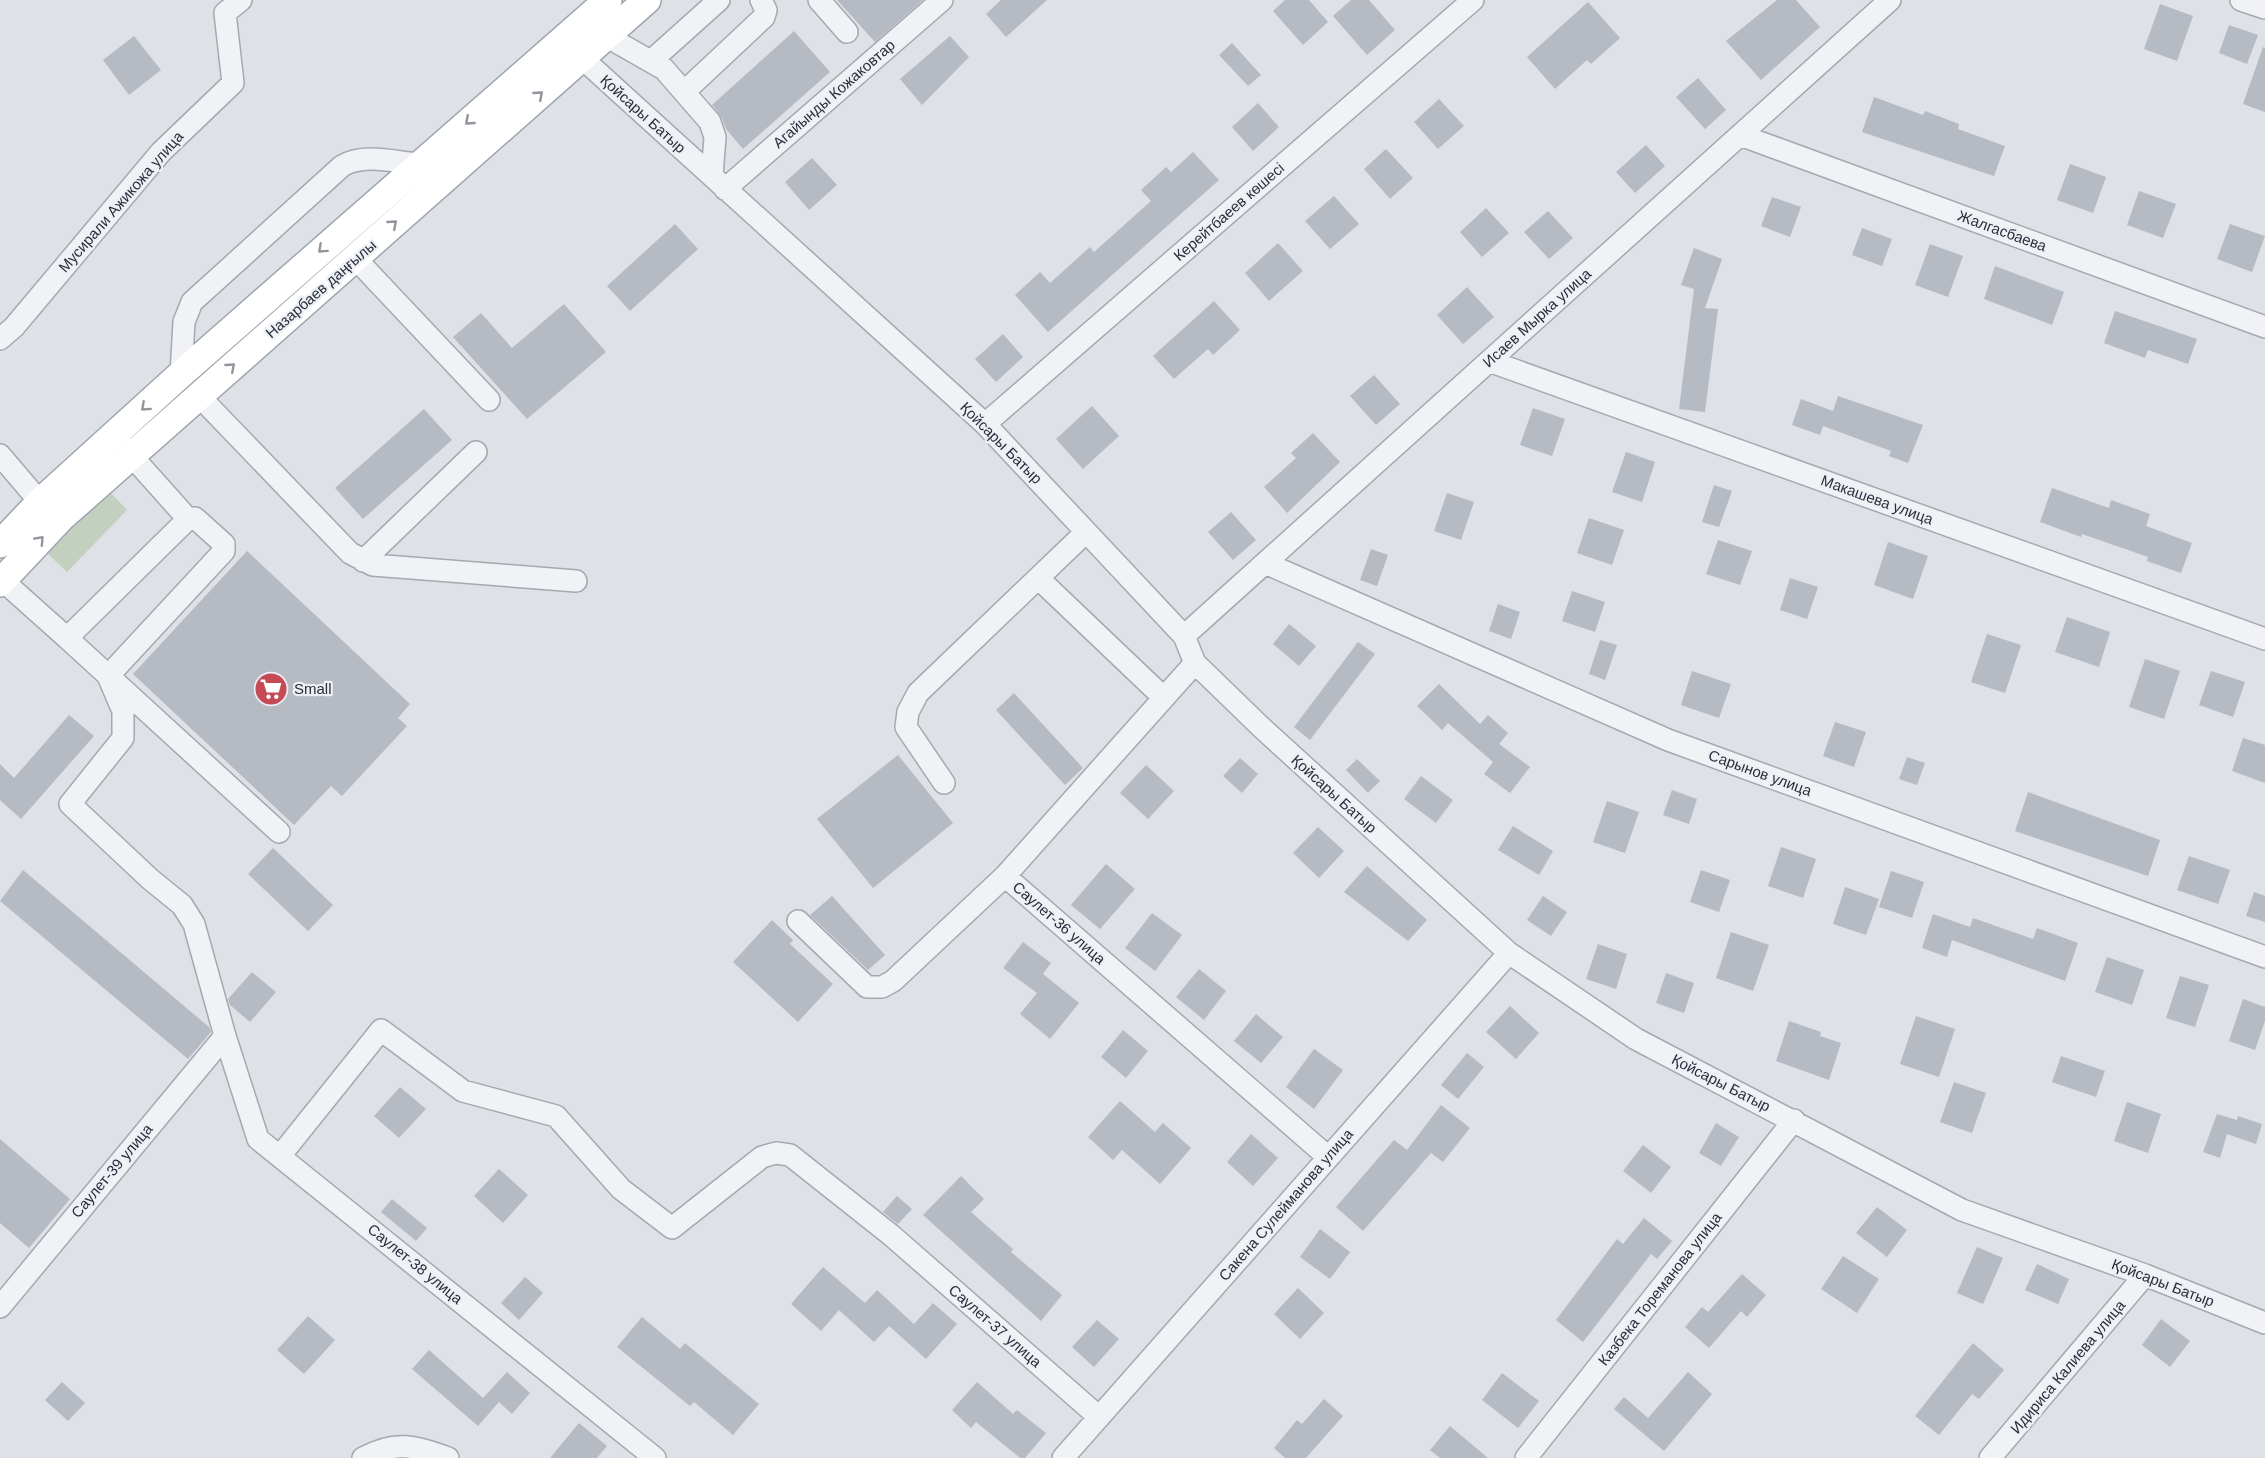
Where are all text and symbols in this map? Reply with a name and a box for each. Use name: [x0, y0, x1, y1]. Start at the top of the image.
street label: Агайынды Кожаковтар: [769, 36, 898, 151]
street label: Қойсары Батыр: [597, 71, 689, 156]
one-way arrow: [533, 91, 543, 102]
one-way arrow: [465, 114, 476, 125]
street label: Мусирали Ажикожа улица: [55, 127, 187, 276]
street label: Керейтбаеев көшесі: [1170, 159, 1287, 264]
street label: Жалгасбаева: [1955, 207, 2049, 255]
one-way arrow: [386, 220, 397, 231]
street label: Назарбаев даңғылы: [262, 236, 379, 341]
one-way arrow: [318, 242, 329, 253]
street label: Исаев Мырка улица: [1479, 264, 1595, 371]
one-way arrow: [225, 363, 235, 374]
street label: Қойсары Батыр: [957, 398, 1046, 487]
one-way arrow: [141, 400, 152, 411]
street label: Макашева улица: [1819, 471, 1936, 528]
one-way arrow: [33, 537, 44, 547]
supermarket icon: Small: [253, 671, 289, 707]
place label: Small: [294, 680, 332, 697]
street label: Сарынов улица: [1706, 746, 1815, 799]
street label: Қойсары Батыр: [1288, 751, 1380, 836]
street label: Саулет-36 улица: [1010, 878, 1110, 968]
street label: Қойсары Батыр: [1669, 1050, 1773, 1115]
street label: Саулет-39 улица: [68, 1120, 156, 1221]
street label: Сакена Сулейманова улица: [1215, 1125, 1357, 1284]
street label: Казбека Тореманова улица: [1595, 1208, 1725, 1369]
street label: Саулет-38 улица: [365, 1220, 467, 1307]
street label: Қойсары Батыр: [2110, 1255, 2217, 1310]
street label: Саулет-37 улица: [946, 1281, 1046, 1371]
street label: Идириса Калиева улица: [2007, 1296, 2129, 1437]

